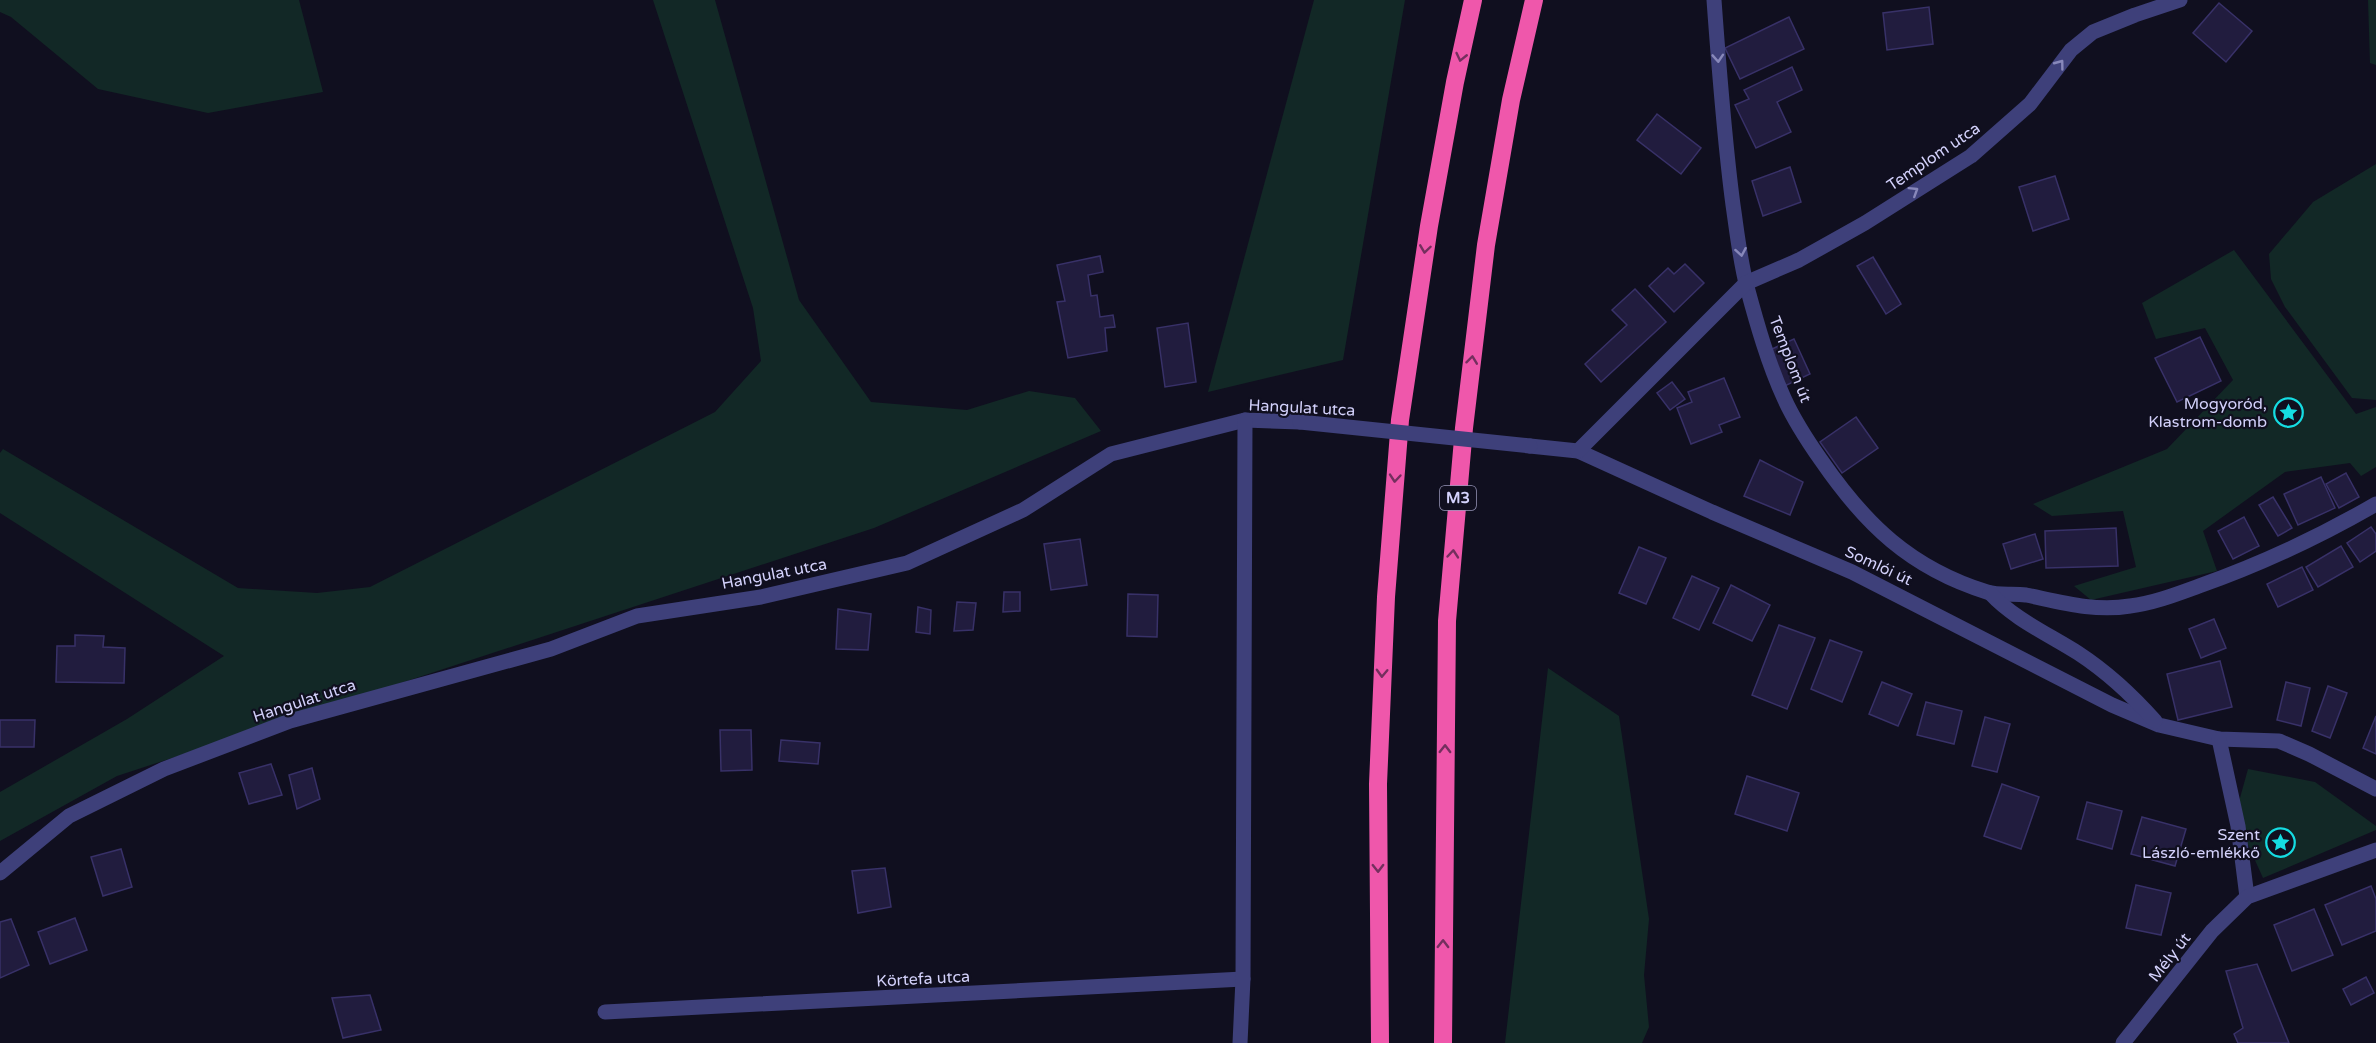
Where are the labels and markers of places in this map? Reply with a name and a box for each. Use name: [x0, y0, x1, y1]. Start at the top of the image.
place label: Mogyoród, Klastrom-domb: [2148, 394, 2267, 432]
place icon: Mogyoród, Klastrom-domb: [2272, 396, 2304, 428]
place label: Szent László-emlékkő: [2142, 825, 2260, 863]
place icon: Szent László-emlékkő: [2265, 827, 2297, 859]

